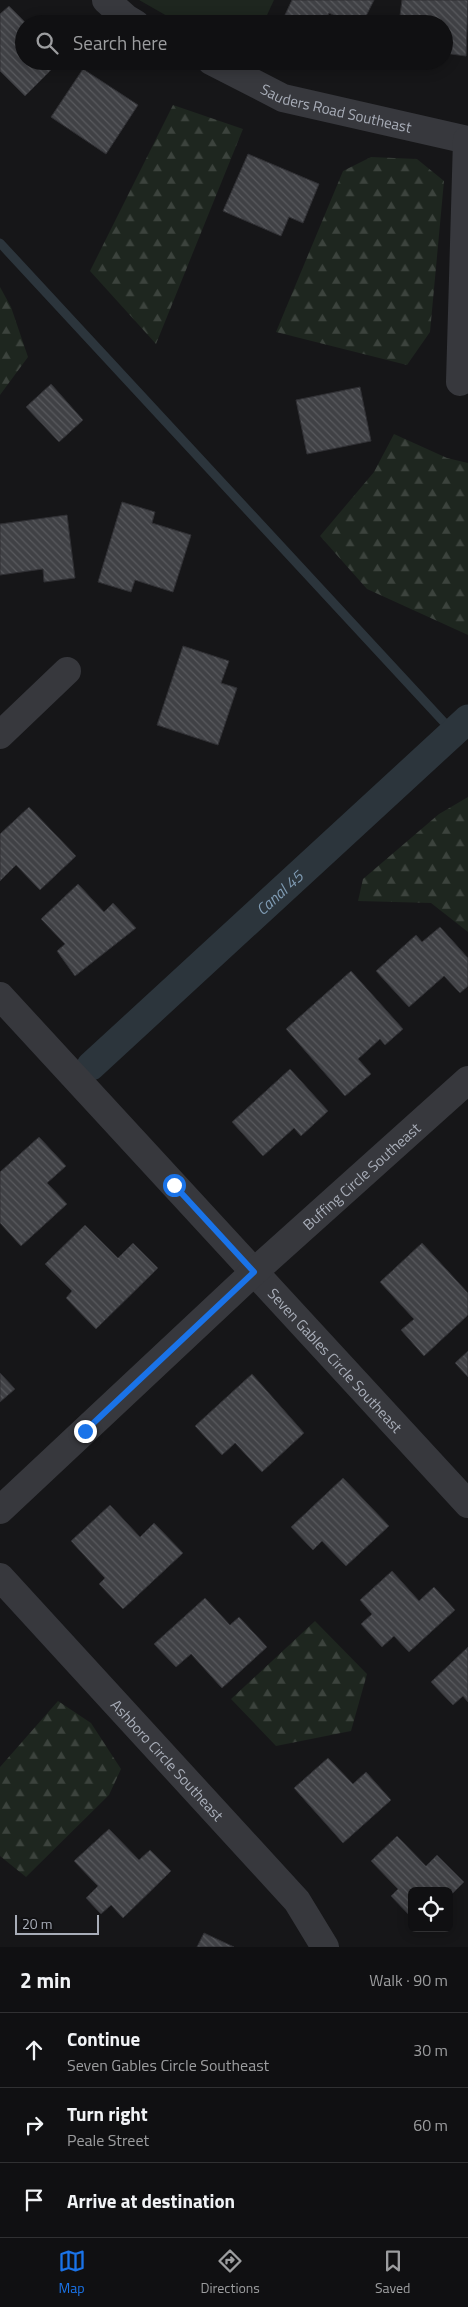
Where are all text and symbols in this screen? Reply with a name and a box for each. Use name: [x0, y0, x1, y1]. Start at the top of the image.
search box: [15, 15, 453, 70]
text: Search here: [73, 28, 167, 57]
icon: search: [33, 29, 61, 57]
street label: Sauders Road Southeast: [257, 77, 415, 139]
water label: Canal 45: [250, 863, 310, 921]
street label: Buffing Circle Southeast: [297, 1116, 426, 1235]
route start: [163, 1174, 186, 1197]
street label: Seven Gables Circle Southeast: [263, 1282, 409, 1438]
route end: [74, 1420, 97, 1443]
street label: Ashboro Circle Southeast: [106, 1694, 230, 1826]
map controls: [408, 1887, 453, 1932]
button: locate: [408, 1887, 453, 1932]
scale bar: [15, 1912, 99, 1935]
text: 20 m: [22, 1913, 52, 1934]
text: 2 min: [20, 1964, 71, 1996]
text: Walk · 90 m: [369, 1968, 448, 1992]
text: Continue: [67, 2024, 140, 2053]
icon: ahead: [20, 2036, 48, 2064]
text: 30 m: [413, 2038, 448, 2062]
text: Seven Gables Circle Southeast: [67, 2053, 269, 2077]
text: Turn right: [67, 2099, 148, 2128]
icon: right: [20, 2111, 48, 2139]
text: 60 m: [413, 2113, 448, 2137]
text: Peale Street: [67, 2128, 149, 2152]
icon: arrive: [20, 2186, 48, 2214]
text: Arrive at destination: [67, 2186, 235, 2215]
tab: Map: [58, 2247, 86, 2298]
tab: Directions: [201, 2247, 260, 2298]
tab: Saved: [375, 2247, 411, 2298]

